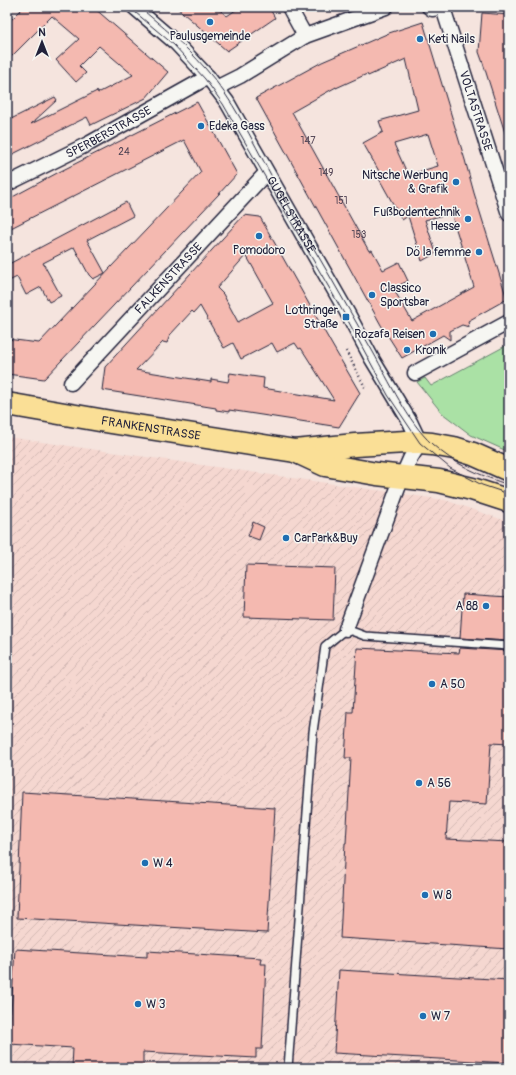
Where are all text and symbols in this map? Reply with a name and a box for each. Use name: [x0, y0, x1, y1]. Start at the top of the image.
marker: Paulusgemeinde: [205, 17, 215, 27]
north arrow: [22, 22, 62, 62]
text: N: [38, 26, 46, 39]
place label: Paulusgemeinde: [170, 29, 251, 44]
place label: Keti Nails: [428, 32, 475, 47]
marker: Keti Nails: [415, 34, 425, 44]
street label: VOLTASTRASSE: [456, 69, 495, 153]
street label: SPERBERSTRASSE: [63, 103, 154, 162]
place label: Edeka Gass: [209, 119, 265, 134]
marker: Edeka Gass: [196, 121, 206, 131]
house number: 147: [301, 135, 316, 147]
house number: 24: [118, 146, 130, 158]
house number: 149: [319, 167, 333, 179]
place label: Nitsche Werbung & Grafik: [362, 168, 448, 197]
street label: GUGELSTRASSE: [263, 174, 319, 256]
marker: Nitsche Werbung & Grafik: [451, 177, 461, 187]
house number: 151: [334, 195, 348, 207]
place label: Fußbodentechnik Hesse: [373, 205, 460, 234]
marker: Fußbodentechnik Hesse: [463, 214, 473, 224]
house number: 153: [352, 229, 367, 241]
marker: Pomodoro: [254, 231, 264, 241]
street label: FALKENSTRASSE: [132, 240, 206, 317]
place label: Pomodoro: [233, 243, 286, 258]
place label: Dö la femme: [406, 245, 471, 260]
marker: Dö la femme: [474, 247, 484, 257]
place label: Classico Sportsbar: [380, 281, 430, 310]
marker: Classico Sportsbar: [367, 290, 377, 300]
place label: Lothringer Straße: [285, 303, 339, 332]
marker: Lothringer Straße: [341, 312, 351, 322]
place label: Rozafa Reisen: [354, 327, 425, 342]
marker: Rozafa Reisen: [428, 329, 438, 339]
place label: Kronik: [415, 343, 447, 358]
marker: Kronik: [402, 345, 412, 355]
street label: FRANKENSTRASSE: [100, 413, 202, 444]
place label: CarPark&Buy: [294, 531, 358, 546]
marker: CarPark&Buy: [281, 533, 291, 543]
place label: A 88: [456, 599, 478, 614]
marker: A 88: [481, 601, 491, 611]
place label: A 50: [440, 677, 465, 692]
marker: A 50: [427, 679, 437, 689]
place label: A 56: [427, 776, 451, 791]
marker: A 56: [414, 778, 424, 788]
place label: W 4: [153, 856, 173, 871]
marker: W 4: [140, 858, 150, 868]
place label: W 8: [433, 888, 452, 903]
marker: W 8: [420, 890, 430, 900]
place label: W 3: [146, 997, 166, 1012]
marker: W 3: [133, 999, 143, 1009]
place label: W 7: [431, 1009, 451, 1024]
marker: W 7: [418, 1011, 428, 1021]

